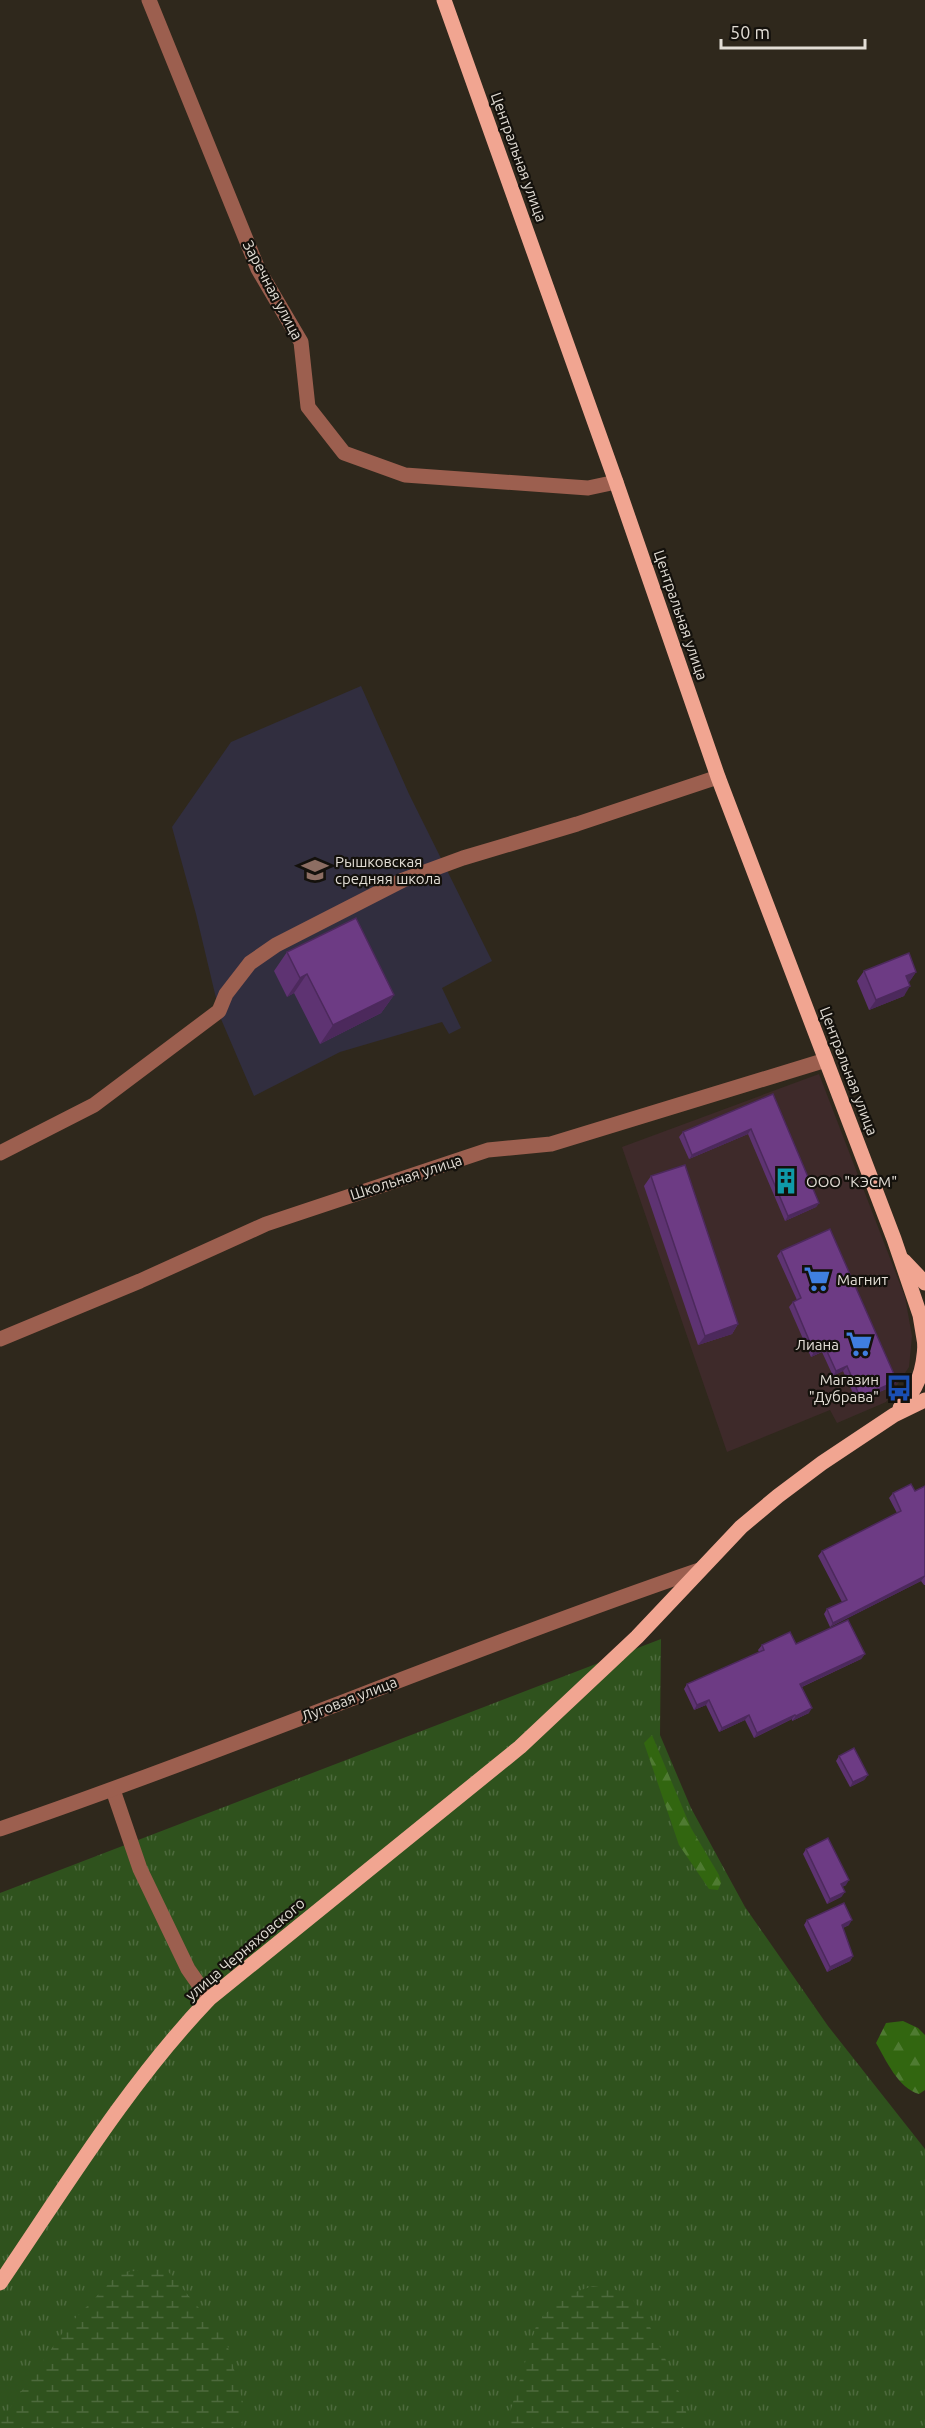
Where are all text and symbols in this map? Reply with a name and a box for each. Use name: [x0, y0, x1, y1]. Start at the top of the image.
scale bar: [721, 12, 865, 50]
text: 50 m: [730, 22, 770, 42]
street label: Центральная улица: [488, 90, 550, 224]
street label: Заречная улица: [240, 237, 306, 343]
street label: Центральная улица: [651, 548, 711, 682]
place label: Рышковская средняя школа: [335, 853, 441, 887]
school or university icon: Рышковская средняя школа: [300, 855, 330, 885]
street label: Центральная улица: [817, 1004, 881, 1138]
street label: Школьная улица: [348, 1151, 464, 1203]
building icon: ООО "КЭСМ": [771, 1166, 801, 1196]
place label: ООО "КЭСМ": [806, 1173, 897, 1190]
supermarket icon: Магнит: [802, 1264, 832, 1294]
place label: Магнит: [837, 1271, 888, 1288]
supermarket icon: Лиана: [844, 1329, 874, 1359]
place label: Лиана: [796, 1336, 839, 1353]
place label: Магазин "Дубрава": [809, 1371, 879, 1405]
bus stop icon: Магазин "Дубрава": [884, 1373, 914, 1403]
street label: Луговая улица: [299, 1673, 399, 1725]
street label: улица Черняховского: [182, 1894, 308, 2004]

